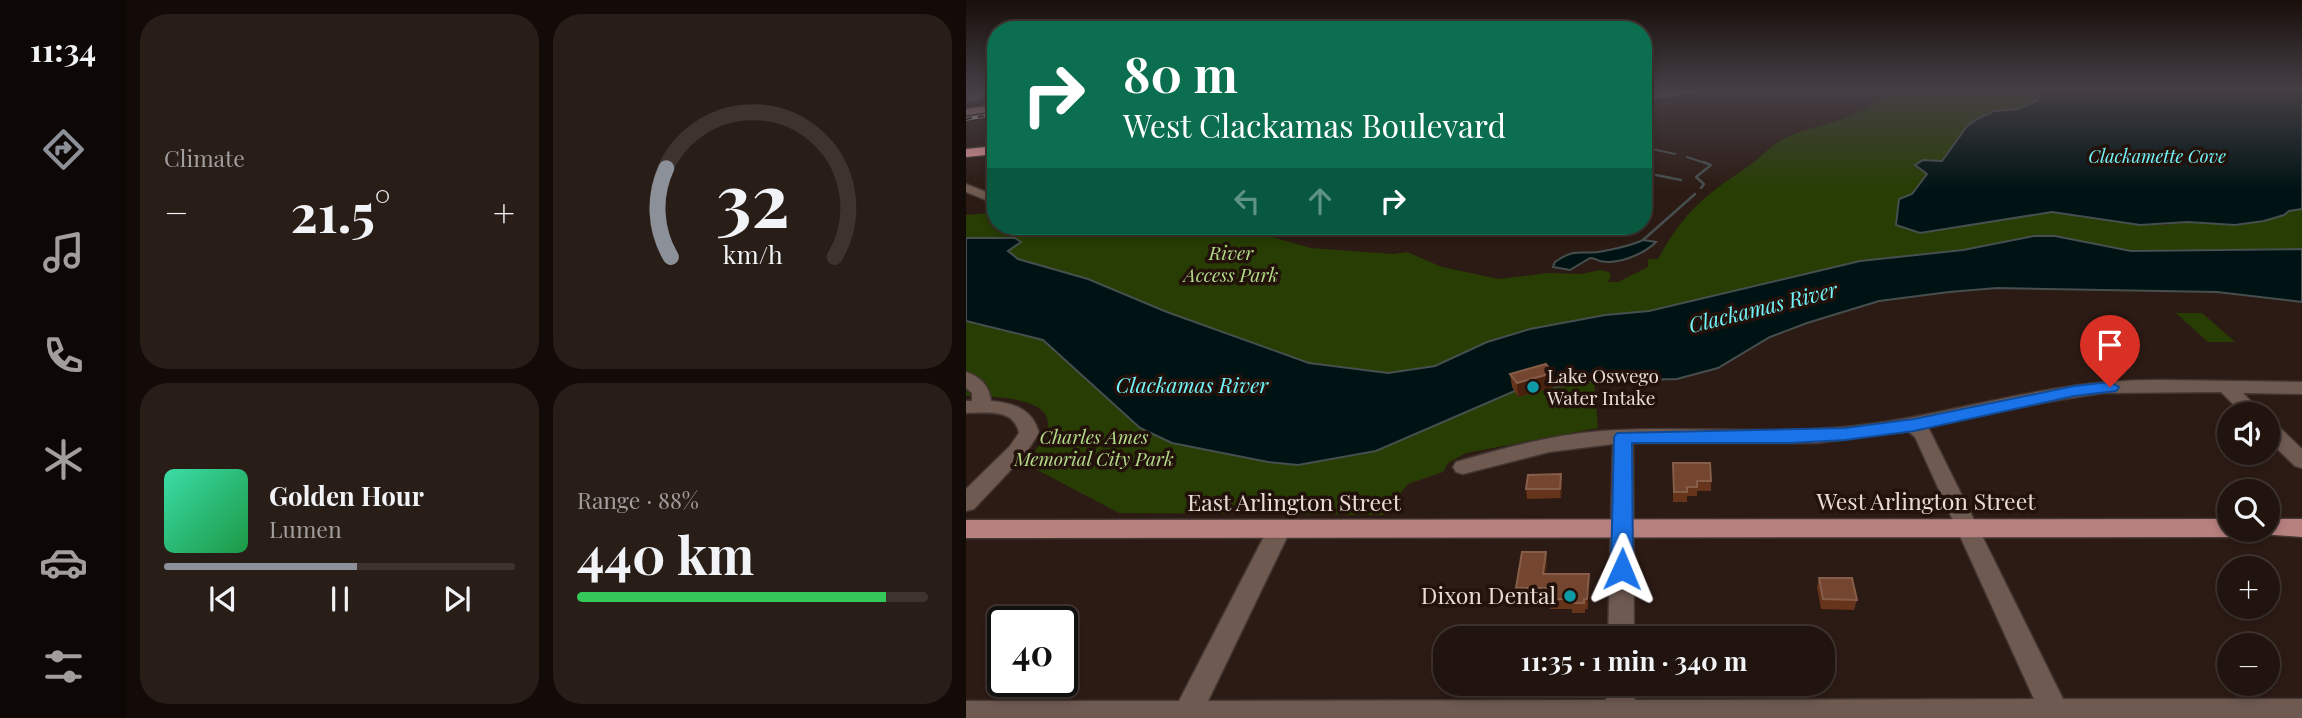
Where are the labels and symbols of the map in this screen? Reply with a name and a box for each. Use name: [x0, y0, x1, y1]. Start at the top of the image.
water label: Clackamette Cove: [2088, 144, 2226, 168]
park label: River Access Park: [1182, 239, 1279, 287]
water label: Clackamas River: [1685, 274, 1841, 338]
pin: [2080, 315, 2140, 387]
place label: Lake Oswego Water Intake: [1546, 362, 1659, 410]
water label: Clackamas River: [1116, 370, 1269, 398]
marker: Lake Oswego Water Intake: [1525, 379, 1541, 395]
park label: Charles Ames Memorial City Park: [1013, 423, 1174, 471]
street label: West Arlington Street: [1815, 485, 2036, 516]
street label: East Arlington Street: [1187, 486, 1402, 517]
position arrow: [1585, 532, 1659, 606]
place label: Dixon Dental: [1421, 579, 1556, 610]
marker: Dixon Dental: [1562, 588, 1578, 604]
speed limit sign: 40: [987, 606, 1078, 697]

